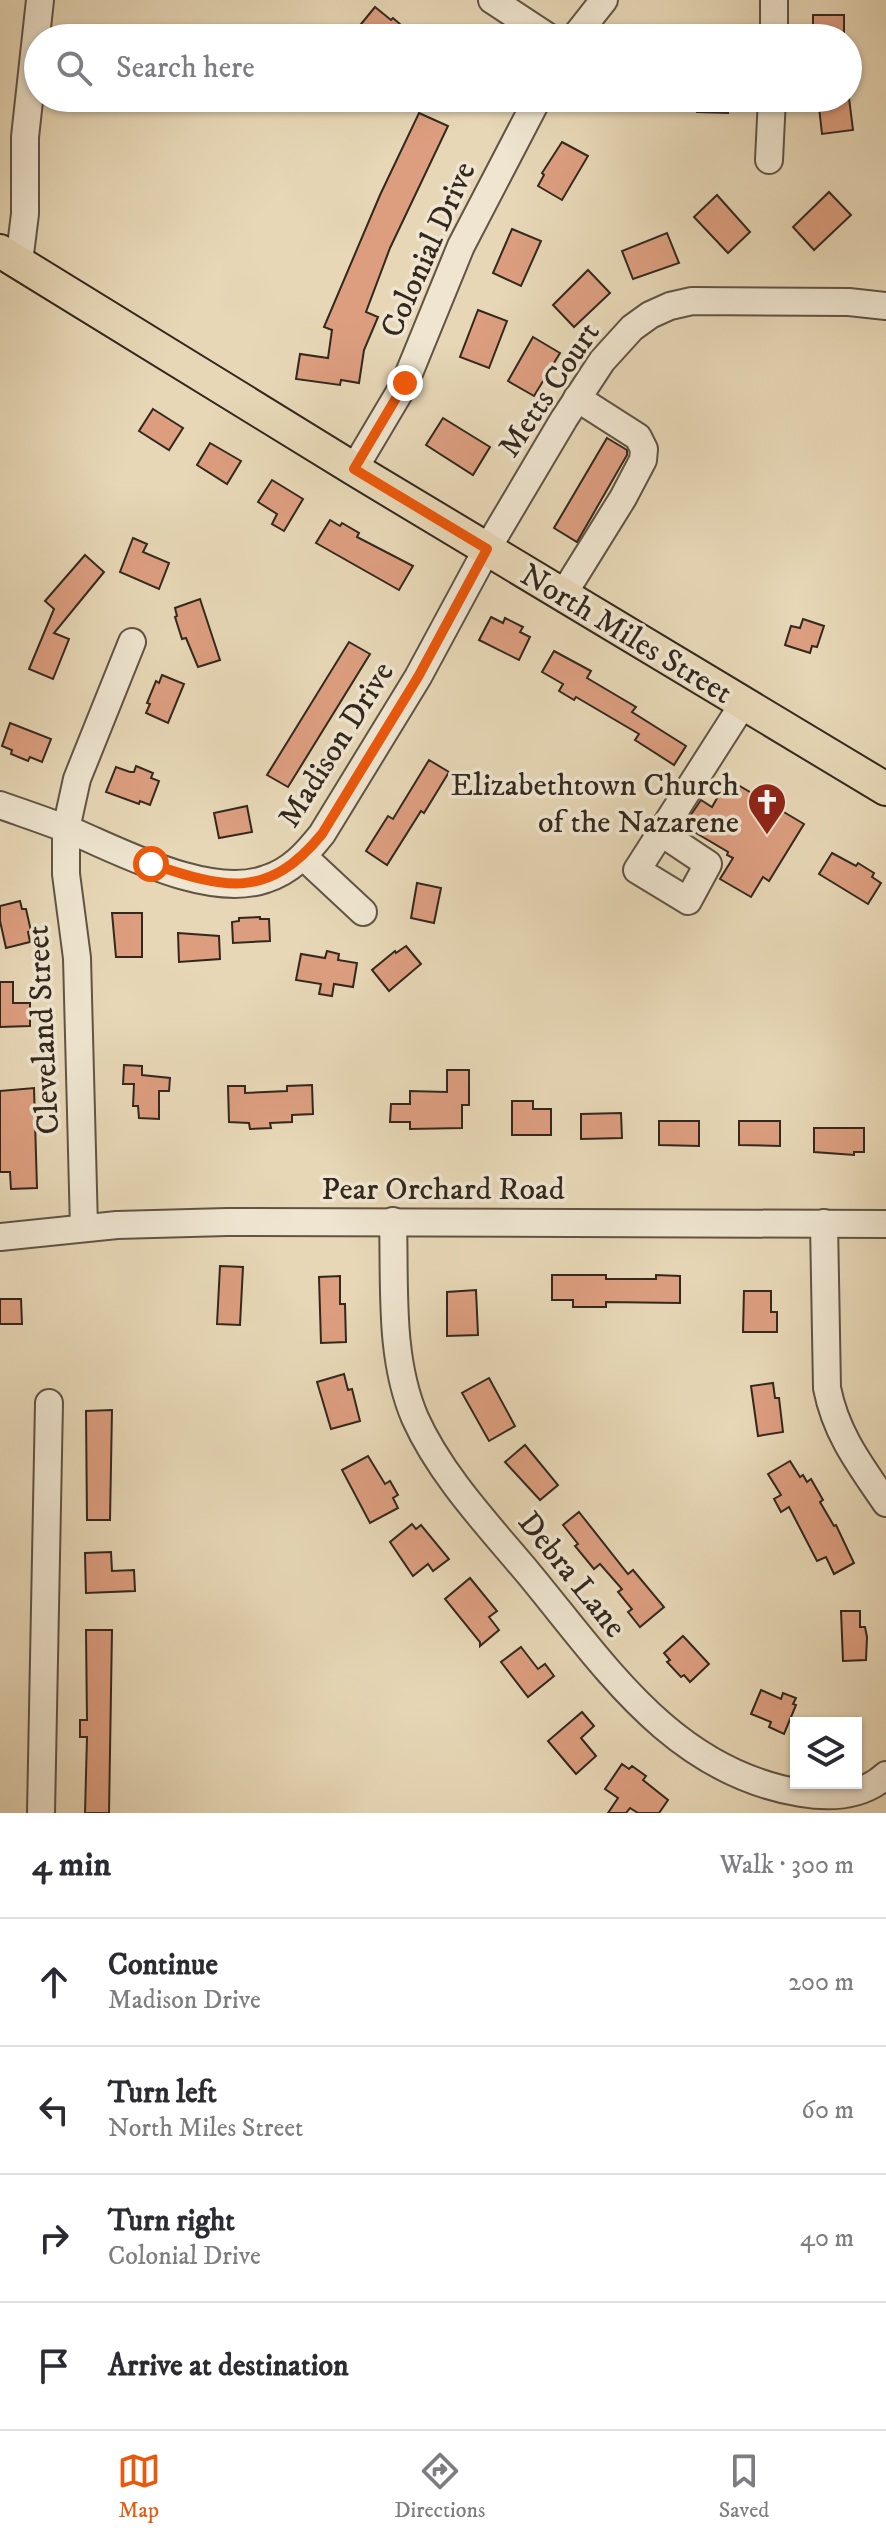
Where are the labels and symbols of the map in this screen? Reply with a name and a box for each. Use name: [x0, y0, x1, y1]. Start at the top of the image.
street label: Colonial Drive: [372, 156, 485, 344]
street label: Metts Court: [490, 315, 609, 465]
route end: [387, 365, 423, 401]
street label: North Miles Street: [513, 556, 739, 714]
street label: Madison Drive: [270, 655, 404, 835]
place label: Elizabethtown Church of the Nazarene: [450, 766, 739, 843]
church icon: Elizabethtown Church of the Nazarene: [746, 781, 788, 836]
route start: [133, 846, 169, 882]
street label: Cleveland Street: [19, 924, 69, 1136]
street label: Pear Orchard Road: [321, 1170, 565, 1210]
street label: Debra Lane: [508, 1504, 634, 1646]

